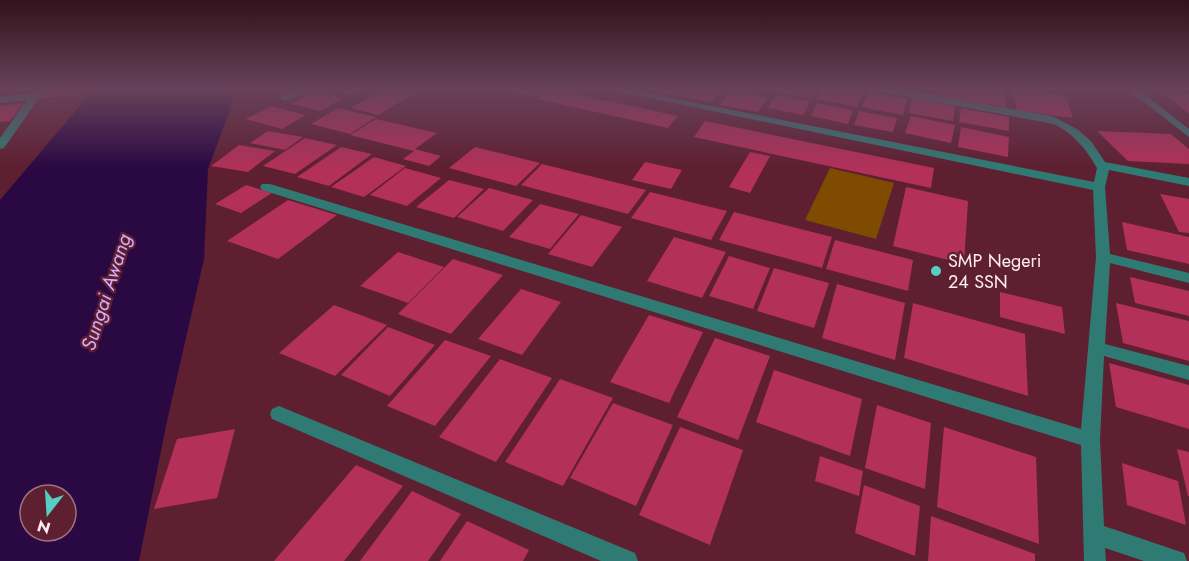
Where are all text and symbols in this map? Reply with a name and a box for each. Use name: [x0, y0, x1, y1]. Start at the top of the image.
water label: Sungai Awang: [74, 230, 139, 354]
place label: SMP Negeri 24 SSN: [948, 248, 1041, 295]
marker: SMP Negeri 24 SSN: [929, 264, 943, 278]
north arrow: [18, 483, 78, 543]
text: N: [34, 514, 53, 540]

